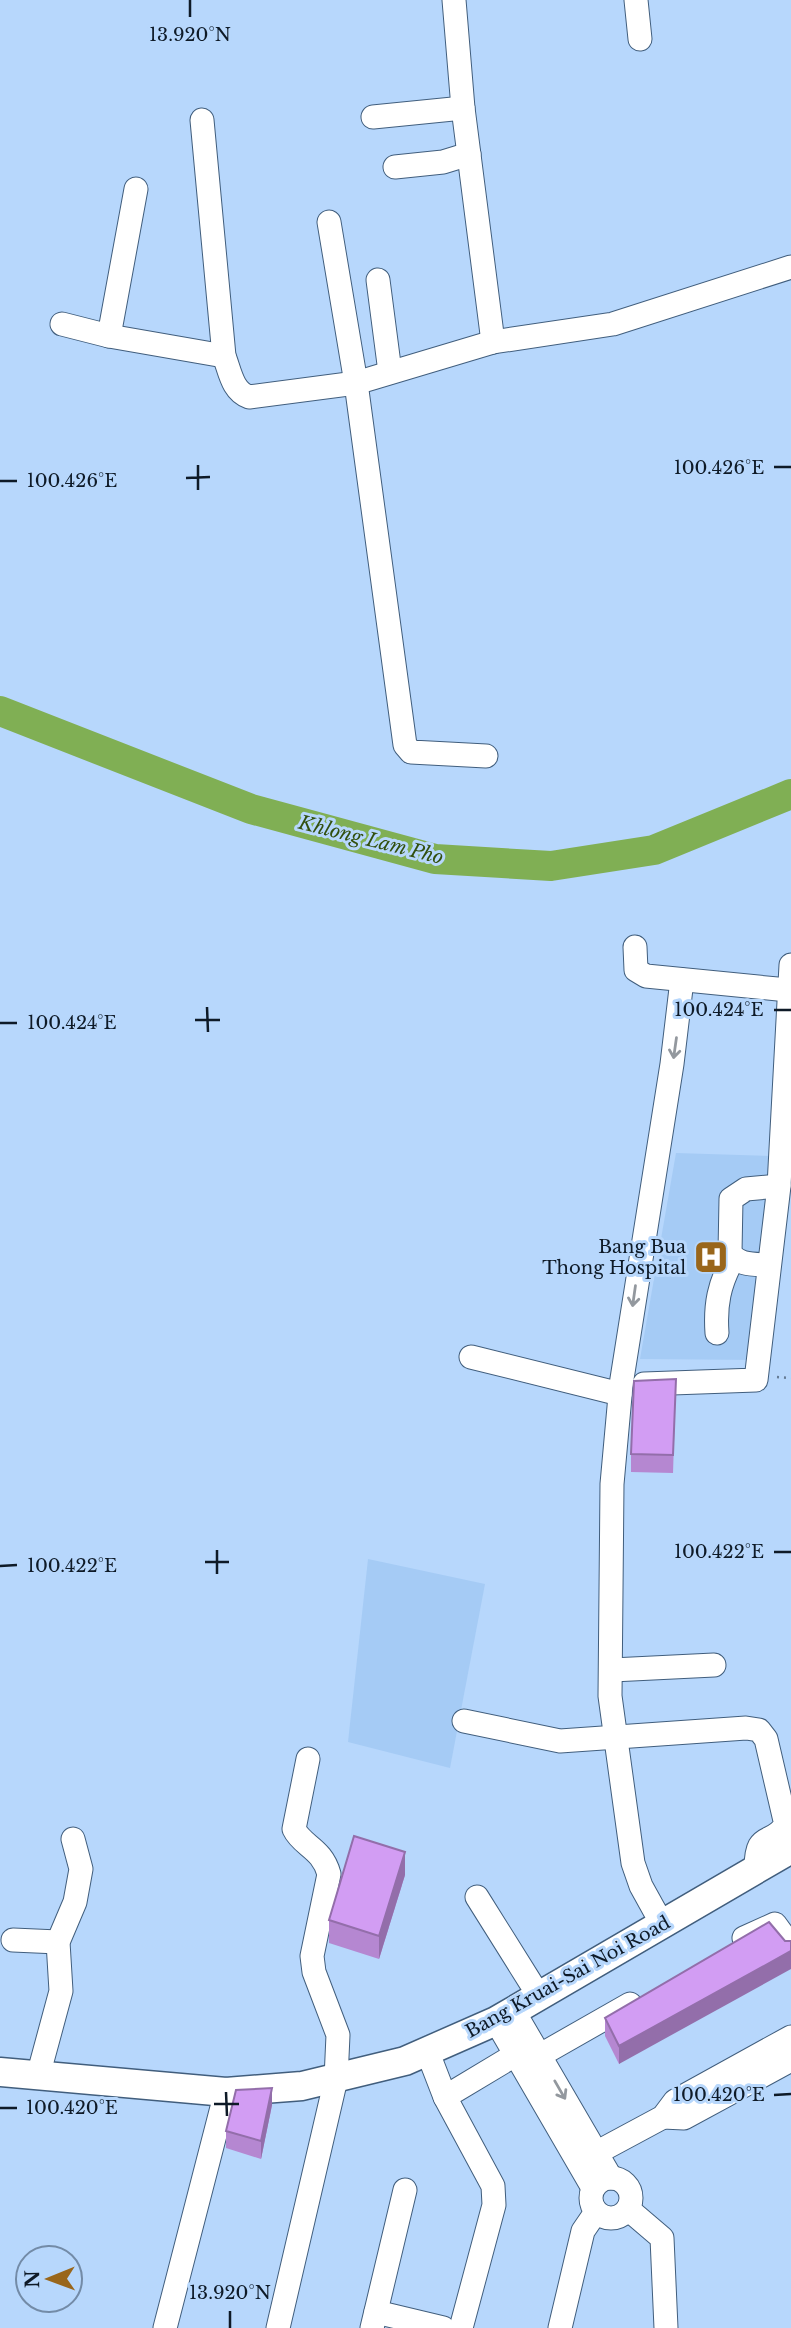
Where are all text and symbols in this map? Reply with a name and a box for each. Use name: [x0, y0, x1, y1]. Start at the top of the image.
text: 13.920°N: [149, 24, 231, 46]
text: 100.426°E: [674, 457, 764, 479]
text: 100.426°E: [27, 470, 117, 492]
water label: Khlong Lam Pho: [295, 811, 446, 869]
text: 100.424°E: [674, 999, 764, 1021]
text: 100.424°E: [27, 1012, 117, 1034]
one-way arrow: [668, 1036, 681, 1059]
place label: Bang Bua Thong Hospital: [542, 1236, 686, 1279]
hospital icon: Bang Bua Thong Hospital: [692, 1238, 730, 1276]
one-way arrow: [627, 1284, 640, 1307]
text: 100.422°E: [674, 1541, 764, 1563]
text: 100.422°E: [27, 1555, 117, 1577]
street label: Bang Kruai-Sai Noi Road: [462, 1911, 674, 2043]
one-way arrow: [553, 2080, 567, 2100]
text: 100.420°E: [673, 2084, 765, 2106]
text: 100.420°E: [26, 2097, 118, 2119]
north arrow: [14, 2244, 84, 2314]
text: N: [21, 2270, 44, 2288]
text: 13.920°N: [189, 2282, 271, 2304]

